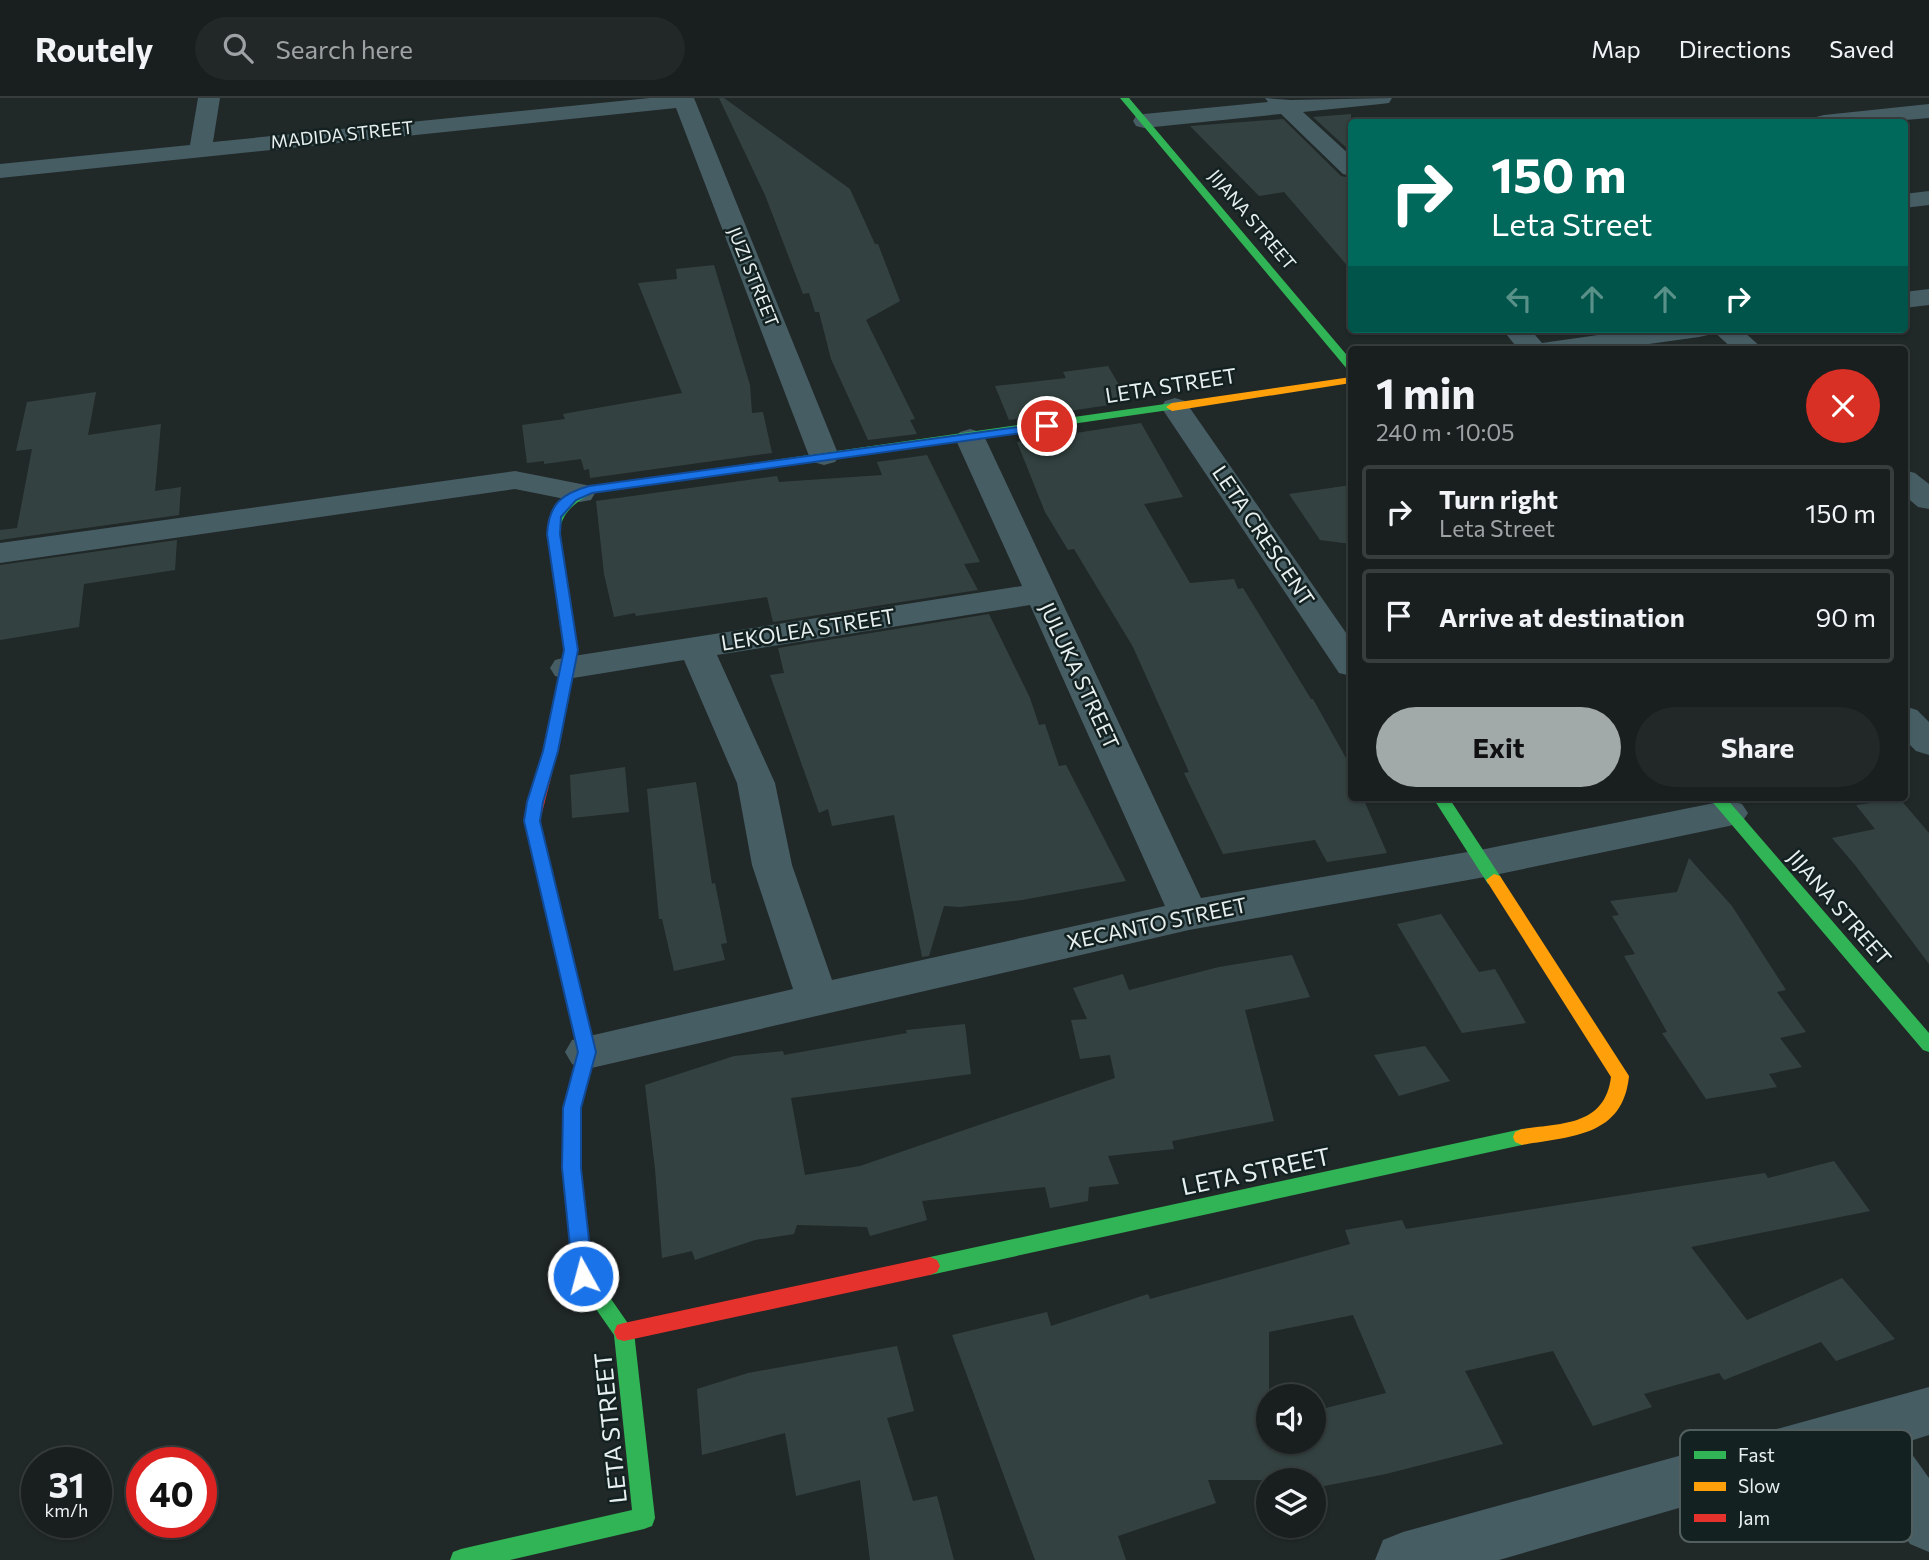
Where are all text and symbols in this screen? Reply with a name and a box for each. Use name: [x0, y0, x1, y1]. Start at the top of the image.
search box: [195, 17, 685, 80]
text: Routely: [35, 28, 153, 69]
icon: search: [219, 29, 257, 67]
text: Search here: [275, 33, 413, 64]
text: Map: [1591, 34, 1641, 63]
text: Directions: [1679, 34, 1791, 63]
text: Saved: [1829, 34, 1894, 63]
street label: MADIDA STREET: [269, 116, 414, 152]
text: 150 m: [1491, 143, 1626, 203]
icon: right: [1376, 147, 1467, 238]
street label: JIJANA STREET: [1204, 165, 1301, 274]
text: Leta Street: [1491, 203, 1652, 243]
street label: JUZI STREET: [724, 223, 784, 330]
icon: left: [1500, 280, 1538, 318]
icon: ahead: [1573, 280, 1611, 318]
icon: ahead: [1646, 280, 1684, 318]
icon: right: [1719, 280, 1757, 318]
street label: LETA STREET: [1103, 362, 1238, 407]
text: 1 min: [1376, 366, 1476, 418]
button: close: [1806, 369, 1880, 443]
pin: [1017, 396, 1077, 456]
icon: arrive: [1028, 407, 1066, 445]
text: 240 m · 10:05: [1376, 418, 1514, 446]
street label: LETA CRESCENT: [1208, 460, 1320, 610]
text: Turn right: [1439, 483, 1558, 514]
icon: right: [1380, 493, 1418, 531]
text: 150 m: [1805, 497, 1876, 528]
text: Leta Street: [1439, 514, 1555, 542]
icon: arrive: [1380, 597, 1418, 635]
street label: JULUKA STREET: [1035, 598, 1125, 753]
text: Arrive at destination: [1439, 601, 1685, 632]
text: 90 m: [1816, 601, 1876, 632]
street label: LEKOLEA STREET: [719, 602, 897, 655]
button: Exit: [1376, 707, 1621, 787]
button: Share: [1635, 707, 1880, 787]
street label: JIJANA STREET: [1783, 844, 1897, 970]
street label: XECANTO STREET: [1064, 891, 1249, 954]
street label: LETA STREET: [1179, 1141, 1333, 1200]
position arrow: [546, 1239, 620, 1313]
street label: LETA STREET: [587, 1351, 632, 1505]
map controls: [1256, 1384, 1326, 1538]
button: sound: [1256, 1384, 1326, 1454]
legend: [1680, 1430, 1912, 1542]
text: Fast: [1738, 1443, 1775, 1466]
speed limit sign: 40: [126, 1447, 217, 1538]
text: 31: [48, 1462, 85, 1505]
button: layers: [1256, 1468, 1326, 1538]
text: Slow: [1738, 1474, 1780, 1497]
text: km/h: [45, 1499, 88, 1521]
text: Jam: [1738, 1506, 1770, 1529]

